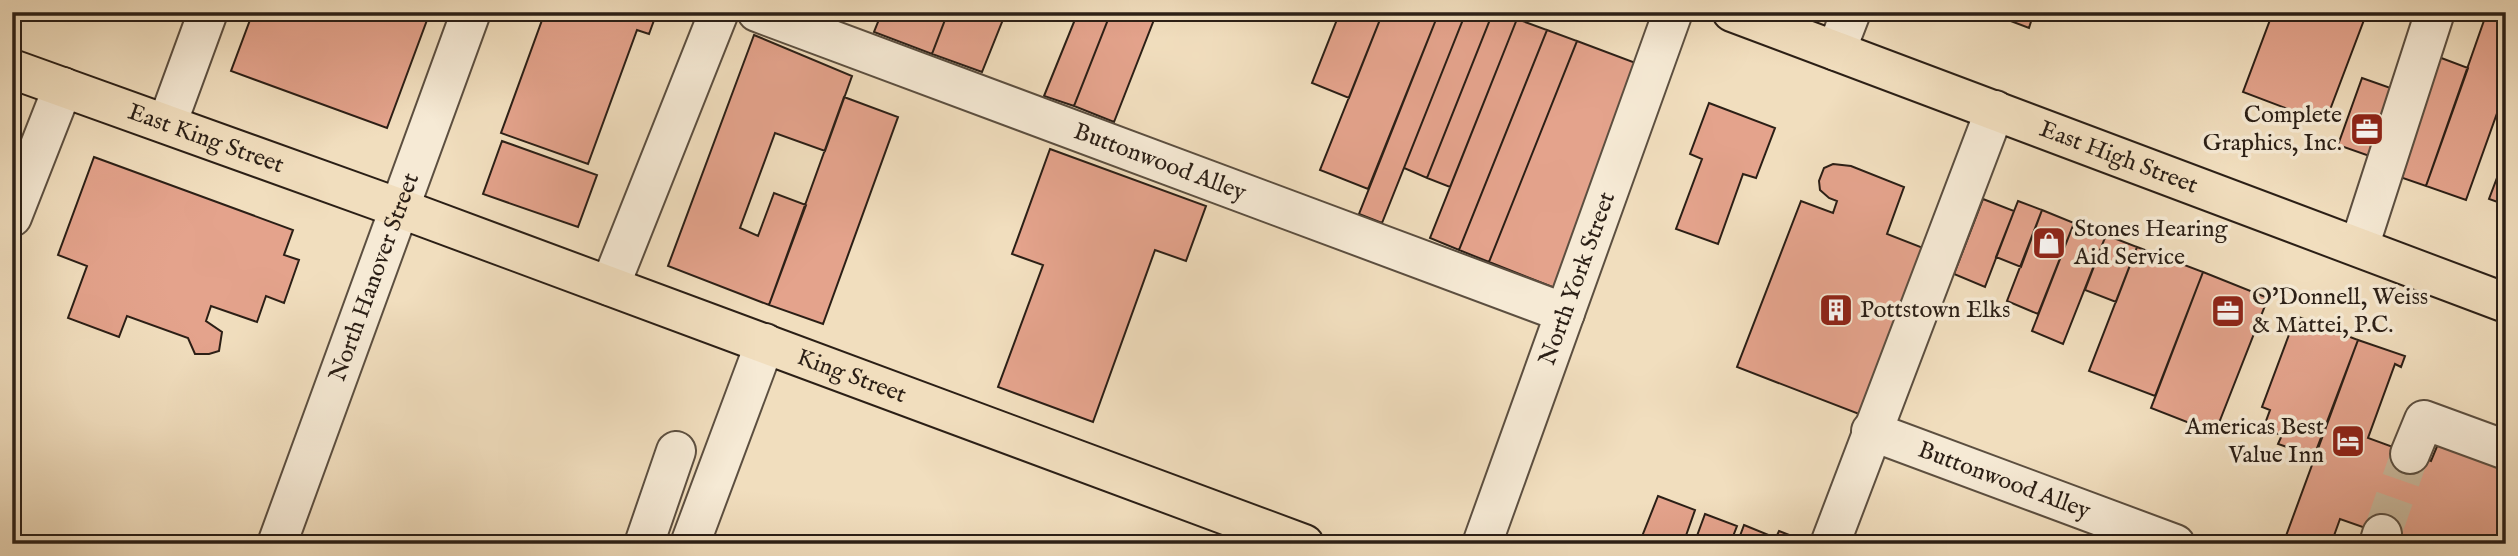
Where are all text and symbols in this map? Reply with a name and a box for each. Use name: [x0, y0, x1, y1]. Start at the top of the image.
street label: East King Street: [124, 96, 288, 181]
place label: Complete Graphics, Inc.: [2203, 100, 2342, 159]
office icon: Complete Graphics, Inc.: [2348, 110, 2386, 148]
street label: East High Street: [2035, 113, 2202, 201]
street label: Buttonwood Alley: [1069, 116, 1251, 208]
street label: North Hanover Street: [322, 169, 427, 386]
street label: North York Street: [1532, 188, 1623, 370]
place label: Stones Hearing Aid Service: [2073, 214, 2228, 273]
shop icon: Stones Hearing Aid Service: [2030, 224, 2068, 262]
place label: O'Donnell, Weiss & Mattei, P.C.: [2252, 282, 2428, 341]
building icon: Pottstown Elks: [1817, 291, 1855, 329]
office icon: O'Donnell, Weiss & Mattei, P.C.: [2209, 292, 2247, 330]
place label: Pottstown Elks: [1860, 295, 2010, 326]
street label: King Street: [793, 342, 911, 410]
place label: Americas Best Value Inn: [2184, 412, 2324, 471]
hotel icon: Americas Best Value Inn: [2329, 422, 2367, 460]
street label: Buttonwood Alley: [1914, 434, 2095, 527]

